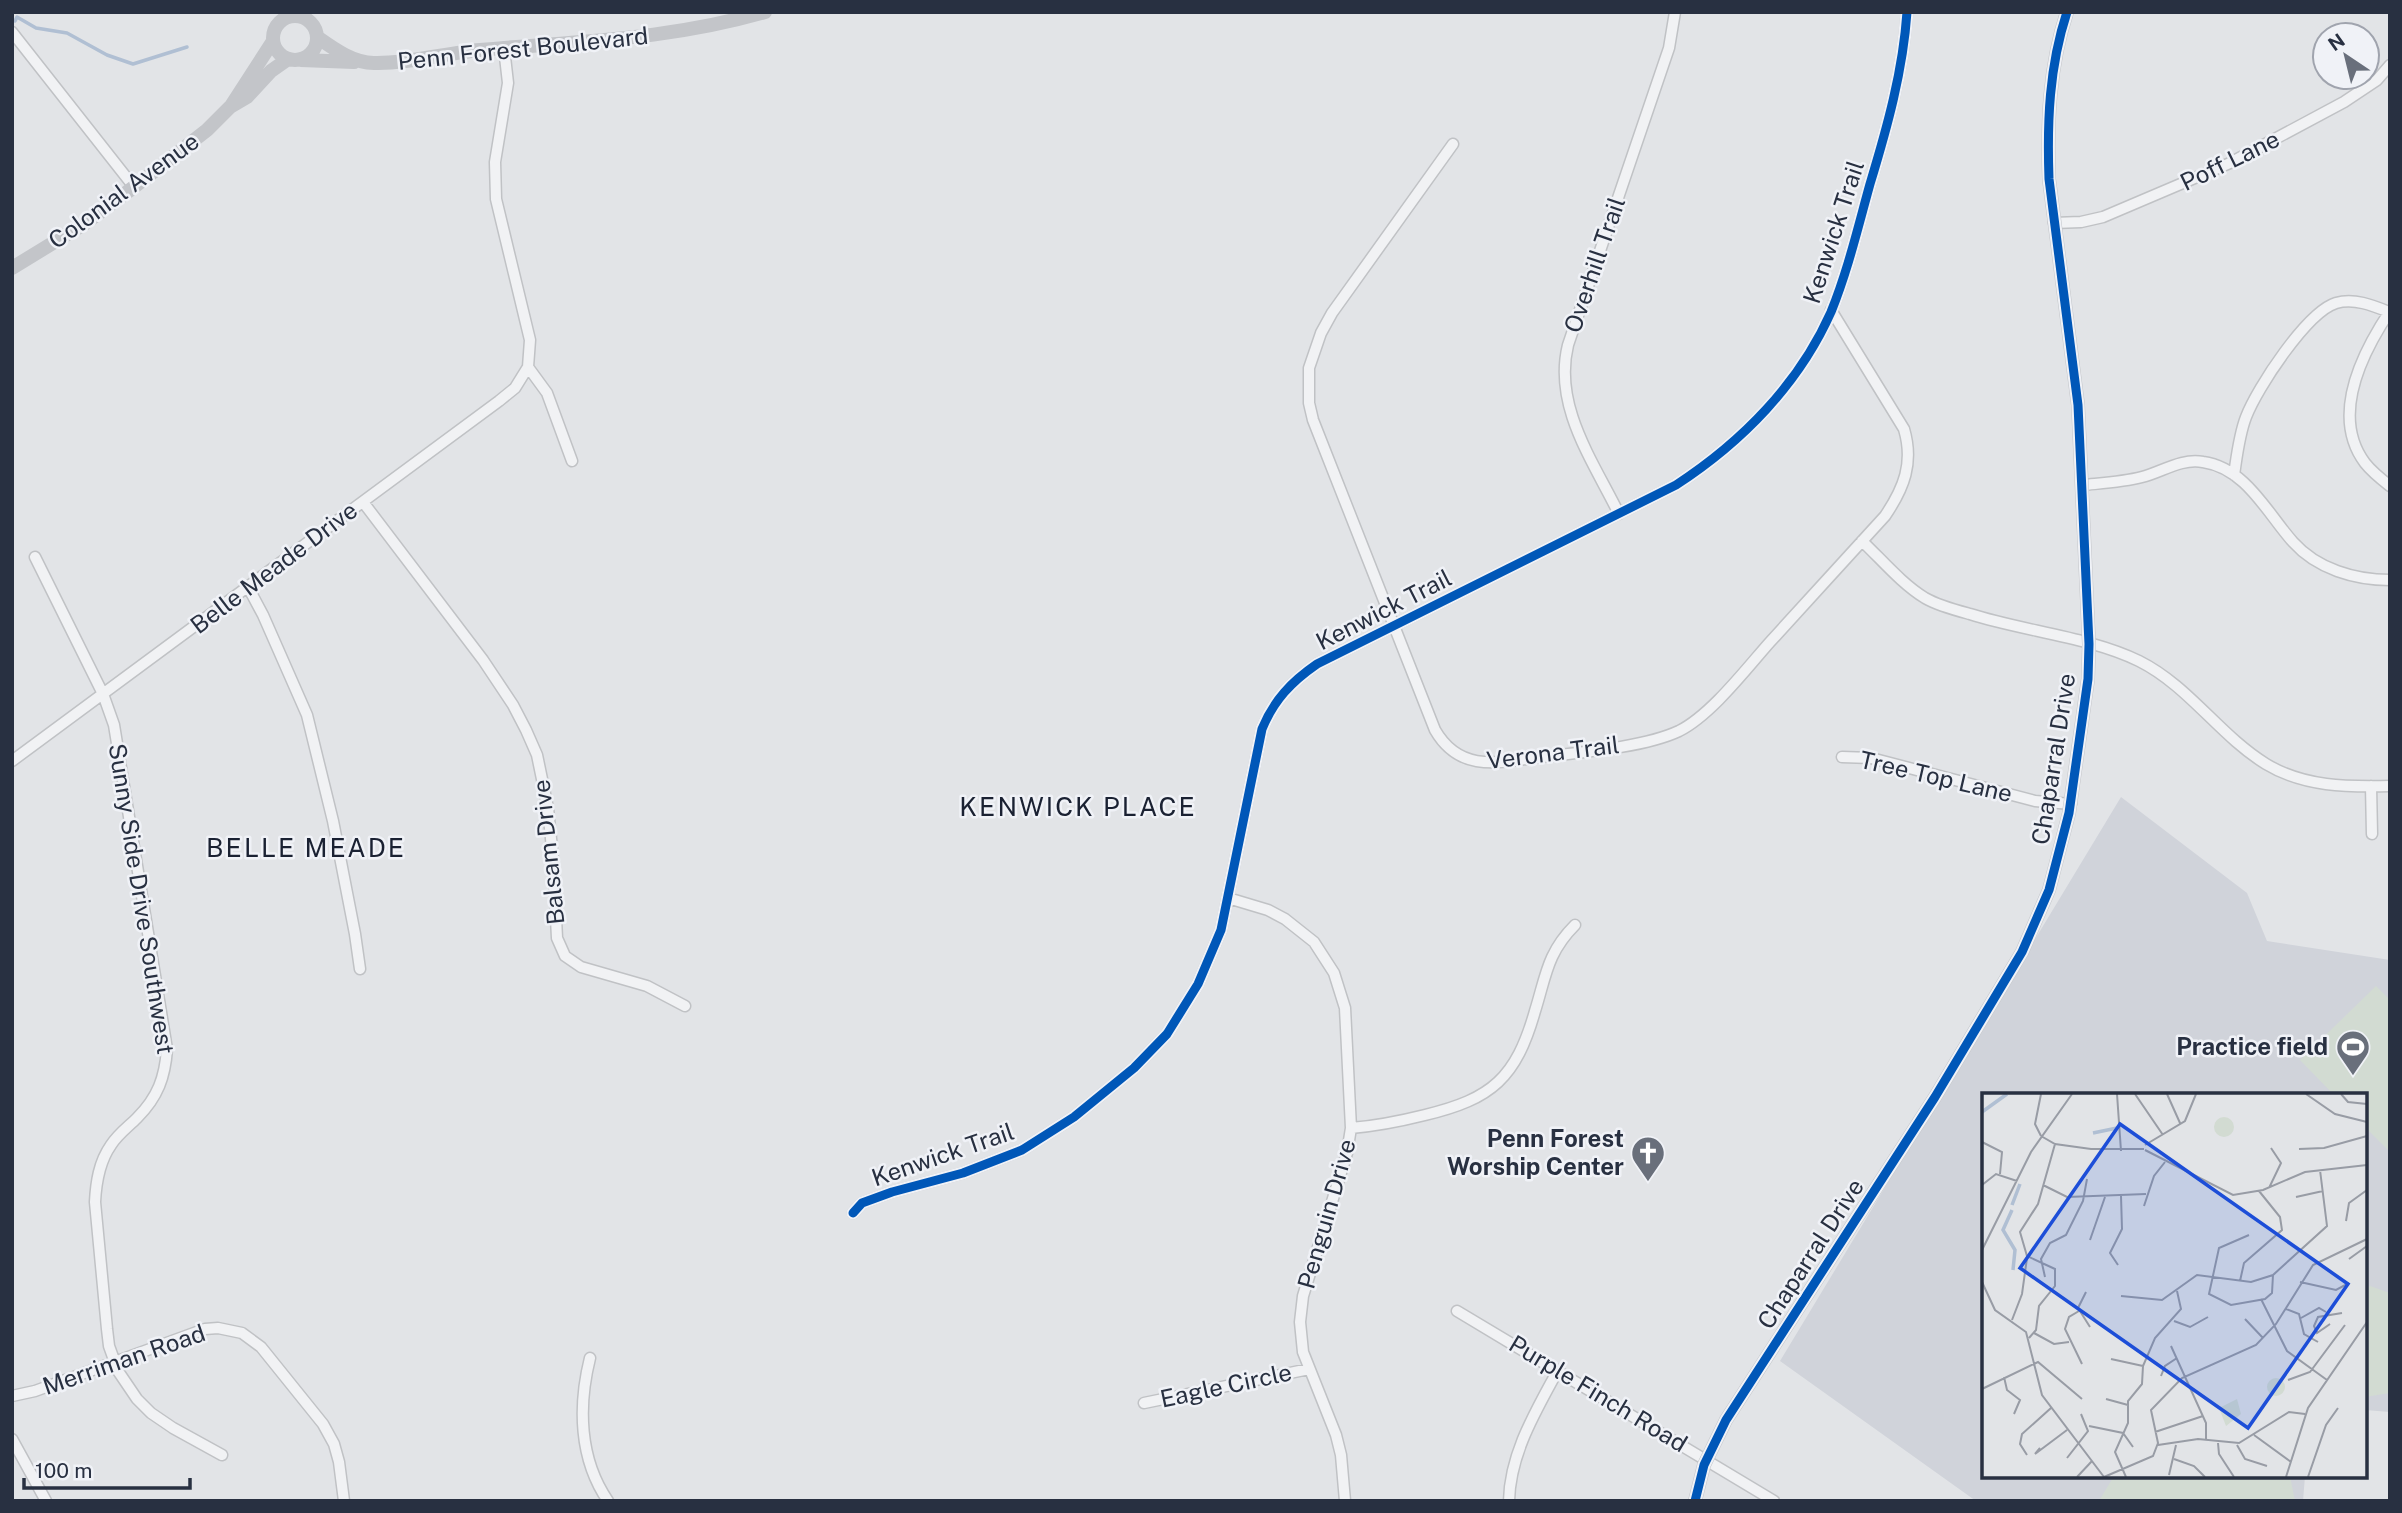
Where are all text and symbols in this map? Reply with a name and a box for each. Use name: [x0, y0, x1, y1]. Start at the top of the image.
street label: Penn Forest Boulevard: [396, 21, 650, 75]
north arrow: [2311, 21, 2381, 91]
text: N: [2324, 29, 2349, 55]
street label: Poff Lane: [2176, 124, 2284, 196]
street label: Colonial Avenue: [43, 126, 204, 254]
street label: Kenwick Trail: [1797, 157, 1869, 307]
street label: Overhill Trail: [1558, 193, 1630, 336]
street label: Belle Meade Drive: [185, 495, 362, 639]
street label: Kenwick Trail: [1311, 563, 1456, 655]
street label: Chaparral Drive: [2026, 671, 2080, 847]
street label: Verona Trail: [1485, 730, 1621, 774]
street label: Sunny Side Drive Southwest: [104, 741, 180, 1056]
street label: Tree Top Lane: [1857, 745, 2015, 807]
street label: Balsam Drive: [526, 778, 570, 926]
district label: KENWICK PLACE: [959, 791, 1197, 822]
district label: BELLE MEADE: [206, 832, 406, 863]
sports icon: Practice field: [2334, 1028, 2372, 1077]
place label: Practice field: [2176, 1032, 2328, 1060]
inset map: [1982, 1093, 2367, 1478]
street label: Kenwick Trail: [868, 1117, 1018, 1191]
place label: Penn Forest Worship Center: [1447, 1124, 1624, 1180]
church icon: Penn Forest Worship Center: [1629, 1134, 1667, 1183]
street label: Penguin Drive: [1291, 1136, 1361, 1292]
street label: Chaparral Drive: [1751, 1173, 1869, 1334]
street label: Merriman Road: [39, 1318, 209, 1400]
street label: Purple Finch Road: [1505, 1329, 1693, 1457]
street label: Eagle Circle: [1157, 1357, 1294, 1413]
scale bar: [24, 1446, 191, 1490]
text: 100 m: [35, 1458, 92, 1483]

